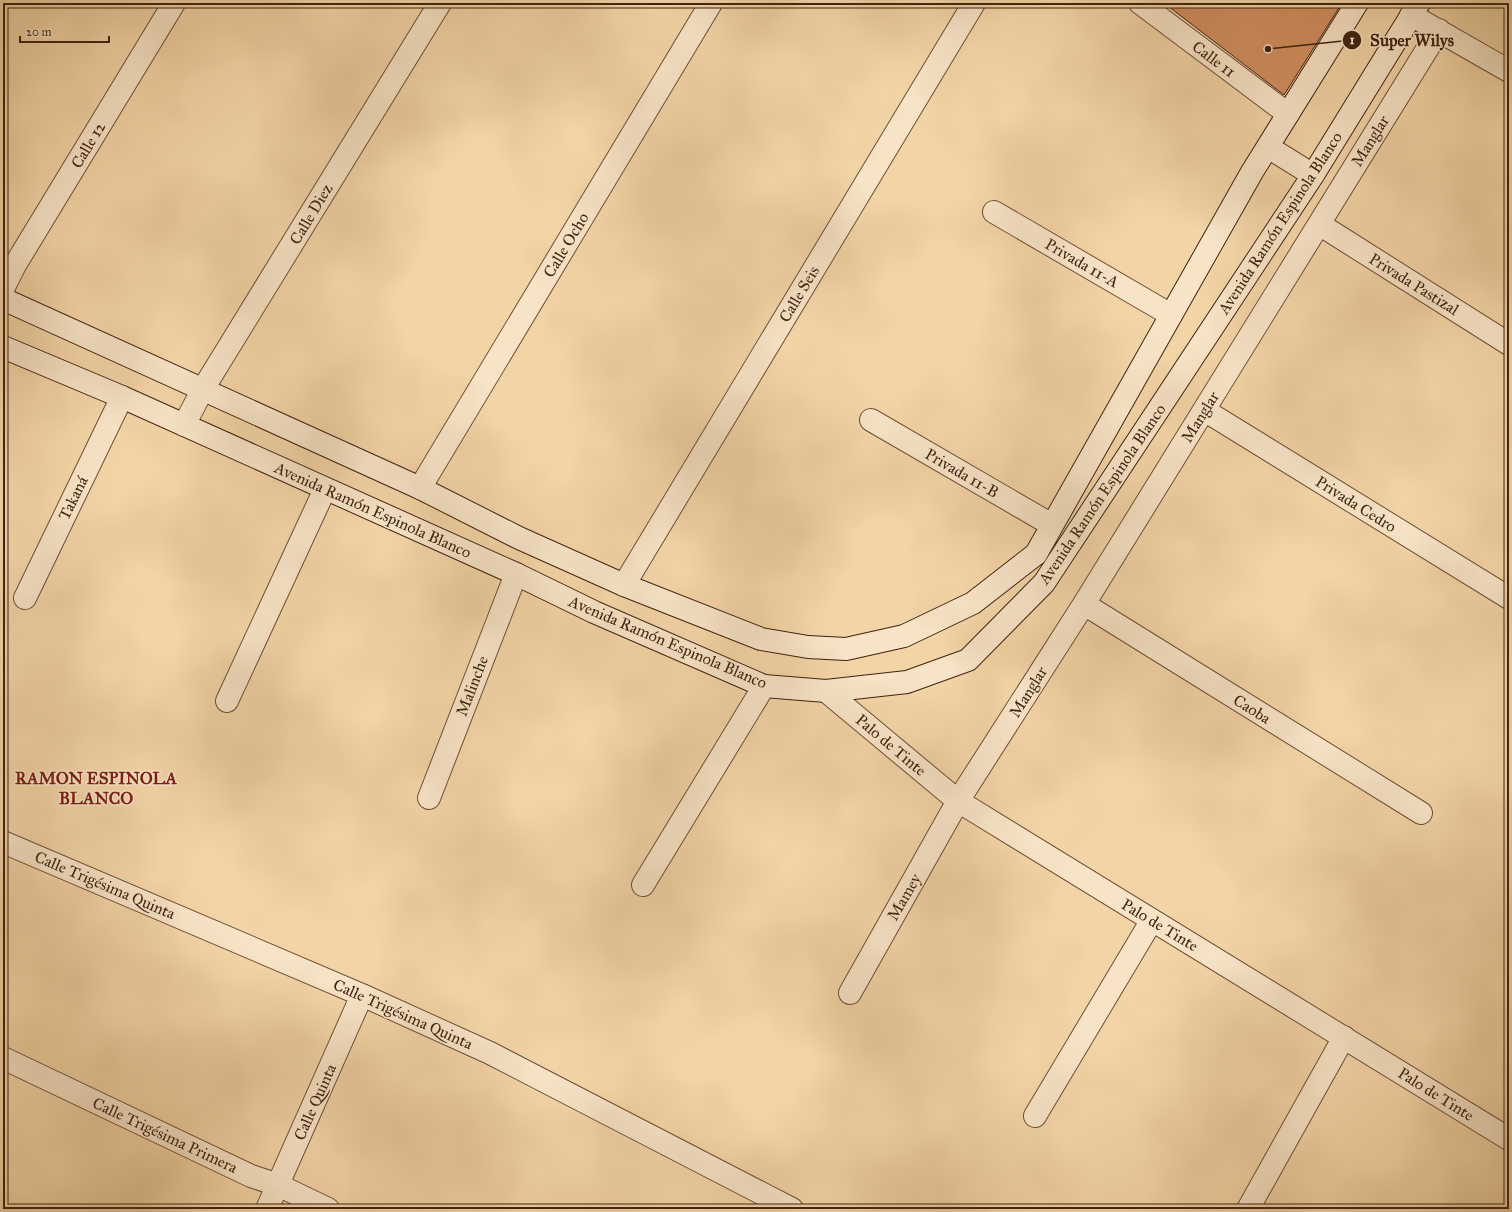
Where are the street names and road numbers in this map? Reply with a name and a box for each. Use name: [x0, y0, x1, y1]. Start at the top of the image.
street label: Calle 11: [1189, 37, 1239, 81]
street label: Manglar: [1347, 112, 1394, 171]
street label: Calle 12: [67, 118, 109, 172]
street label: Avenida Ramón Espinola Blanco: [1213, 128, 1346, 319]
street label: Calle Diez: [286, 180, 337, 248]
street label: Calle Ocho: [539, 209, 593, 281]
street label: Privada 11-A: [1042, 234, 1122, 292]
street label: Privada Pastizal: [1366, 249, 1463, 319]
street label: Calle Seis: [775, 262, 823, 326]
street label: Manglar: [1177, 388, 1224, 447]
street label: Avenida Ramón Espinola Blanco: [1034, 400, 1170, 589]
street label: Privada 11-B: [922, 444, 1002, 502]
street label: Avenida Ramón Espinola Blanco: [271, 458, 474, 562]
street label: Privada Cedro: [1312, 472, 1400, 536]
street label: Takaná: [54, 473, 92, 523]
street label: Avenida Ramón Espinola Blanco: [565, 591, 770, 692]
street label: Malinche: [452, 653, 492, 719]
street label: Manglar: [1005, 663, 1052, 722]
street label: Caoba: [1230, 690, 1274, 728]
street label: Palo de Tinte: [852, 710, 930, 780]
street label: Calle Trigésima Quinta: [32, 847, 178, 924]
street label: Mamey: [883, 870, 925, 924]
street label: Palo de Tinte: [1118, 895, 1202, 955]
street label: Calle Trigésima Quinta: [330, 975, 476, 1054]
street label: Calle Quinta: [290, 1061, 340, 1143]
street label: Palo de Tinte: [1395, 1063, 1478, 1125]
street label: Calle Trigésima Primera: [89, 1093, 241, 1178]

